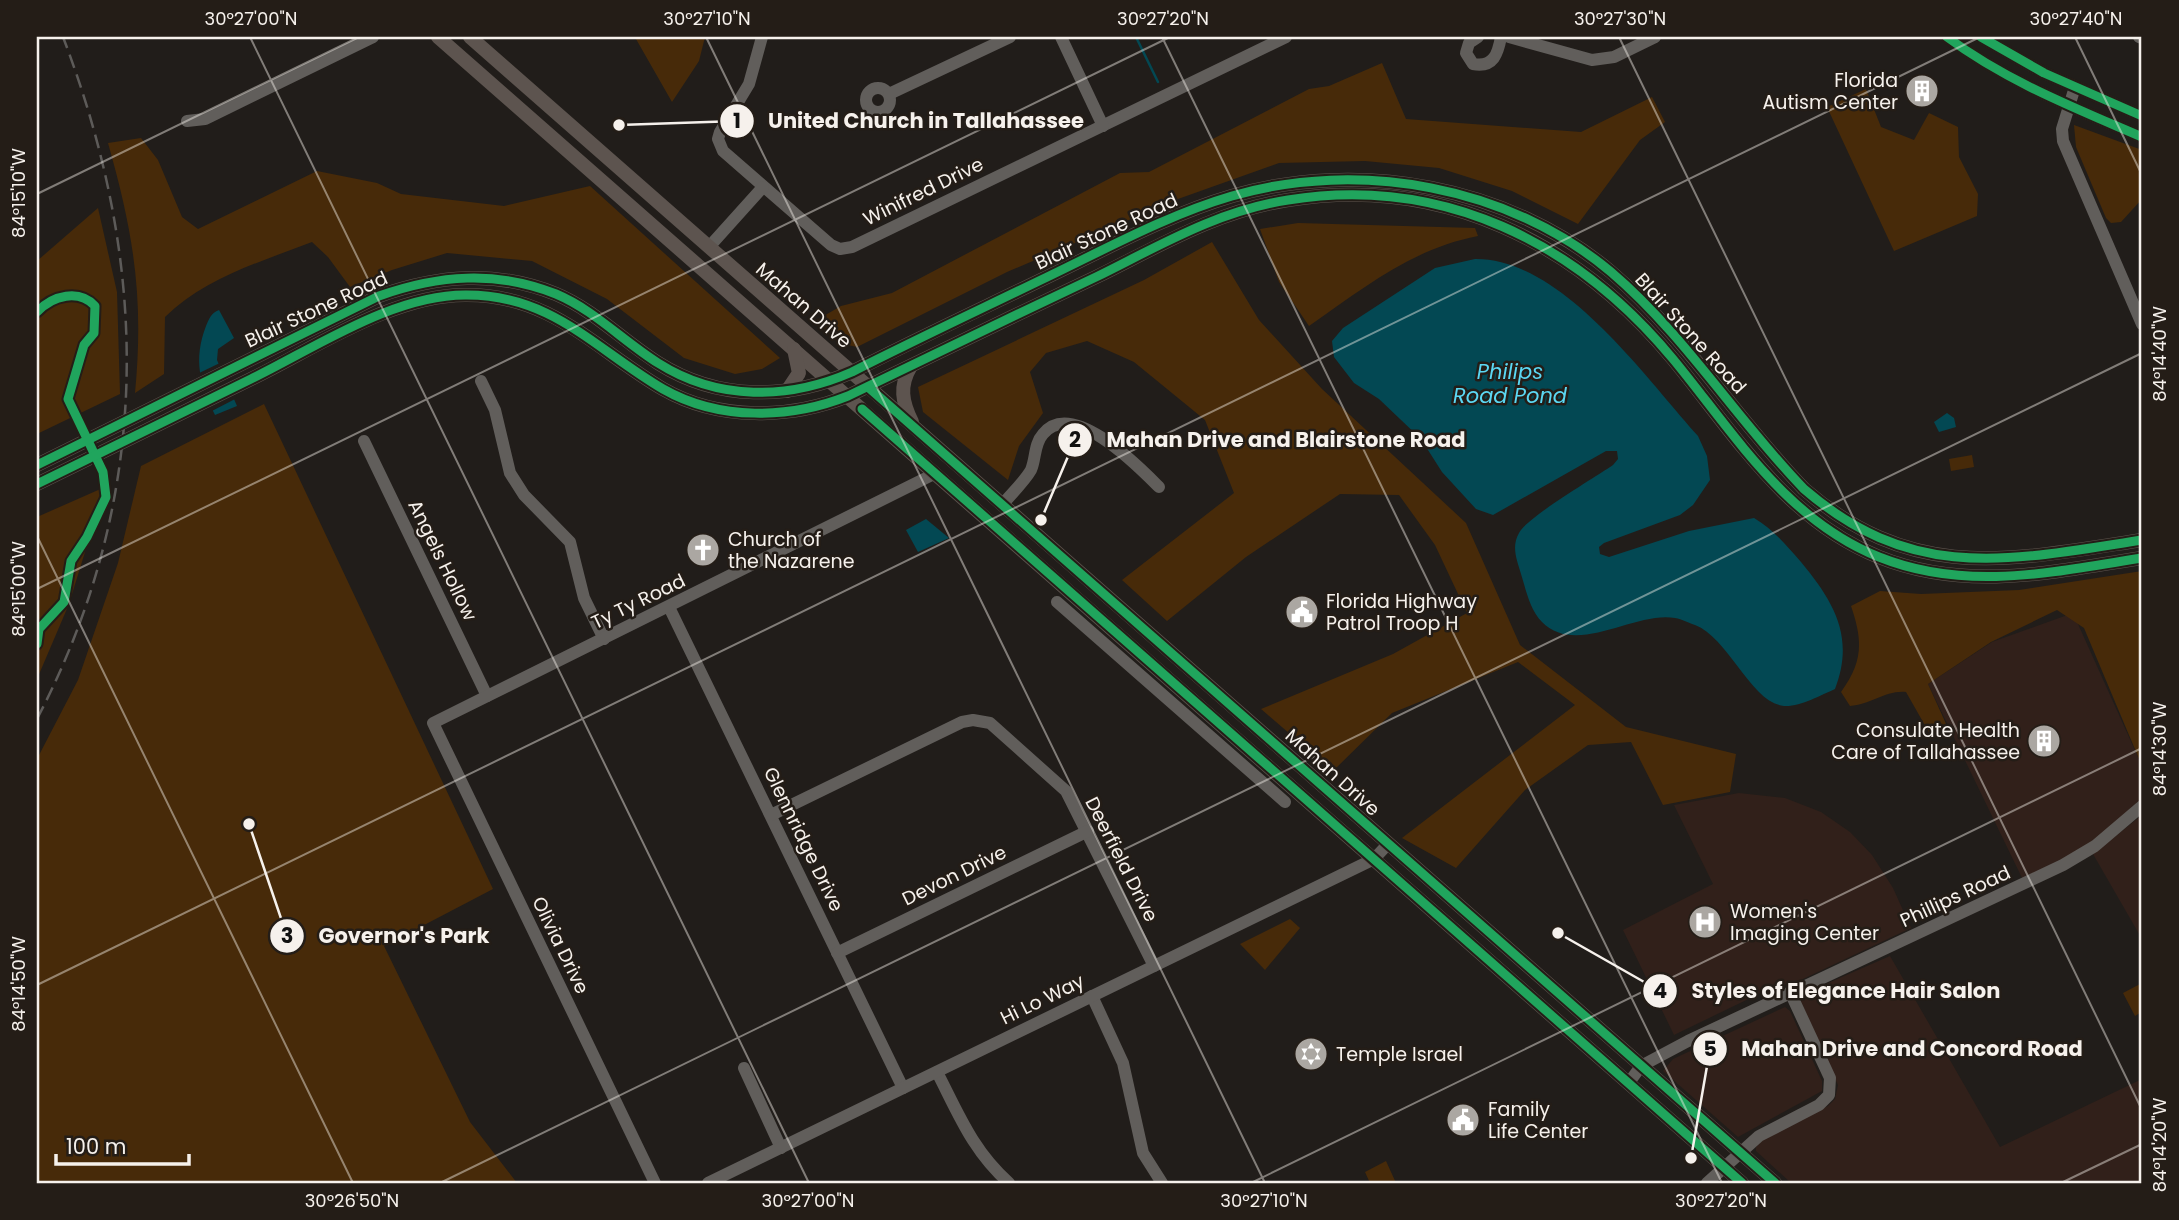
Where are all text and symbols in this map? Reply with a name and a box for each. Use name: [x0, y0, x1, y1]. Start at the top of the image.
text: 30°27'00"N: [205, 6, 297, 31]
text: 30°27'10"N: [663, 6, 751, 31]
text: 30°27'20"N: [1117, 6, 1209, 31]
text: 30°27'30"N: [1574, 6, 1666, 31]
text: 30°27'40"N: [2030, 6, 2122, 31]
place label: Florida Autism Center: [1762, 67, 1898, 116]
building icon: Florida Autism Center: [1903, 72, 1941, 110]
callout: United Church in Tallahassee: [719, 100, 1098, 142]
text: 1: [733, 106, 741, 135]
text: United Church in Tallahassee: [768, 106, 1084, 135]
text: 84°15'10"W: [6, 148, 31, 238]
street label: Winifred Drive: [859, 151, 988, 232]
street label: Blair Stone Road: [1030, 187, 1182, 276]
street label: Mahan Drive: [750, 256, 857, 355]
street label: Blair Stone Road: [240, 265, 392, 354]
street label: Blair Stone Road: [1629, 267, 1752, 400]
text: 84°14'40"W: [2147, 306, 2172, 402]
water label: Philips Road Pond: [1453, 357, 1568, 410]
callout: Mahan Drive and Blairstone Road: [1058, 419, 1480, 461]
text: 2: [1069, 425, 1081, 454]
text: Mahan Drive and Blairstone Road: [1107, 425, 1465, 454]
street label: Angels Hollow: [402, 495, 484, 626]
place label: Church of the Nazarene: [728, 526, 854, 575]
church icon: Church of the Nazarene: [684, 531, 722, 569]
text: 84°15'00"W: [6, 541, 31, 637]
street label: Ty Ty Road: [587, 567, 690, 636]
place label: Florida Highway Patrol Troop H: [1326, 588, 1477, 637]
public building icon: Florida Highway Patrol Troop H: [1283, 593, 1321, 631]
text: 84°14'30"W: [2147, 701, 2172, 796]
place label: Consulate Health Care of Tallahassee: [1831, 717, 2020, 766]
street label: Mahan Drive: [1279, 722, 1386, 822]
building icon: Consulate Health Care of Tallahassee: [2025, 722, 2063, 760]
street label: Glennridge Drive: [757, 763, 850, 916]
street label: Deerfield Drive: [1078, 792, 1165, 926]
street label: Devon Drive: [898, 839, 1011, 912]
street label: Phillips Road: [1896, 859, 2015, 934]
street label: Olivia Drive: [525, 892, 596, 998]
place label: Women's Imaging Center: [1730, 898, 1879, 947]
hospital icon: Women's Imaging Center: [1686, 903, 1724, 941]
callout: Governor's Park: [269, 915, 503, 957]
text: 3: [281, 921, 293, 950]
text: Governor's Park: [318, 921, 490, 950]
text: 84°14'50"W: [6, 936, 31, 1032]
street label: Hi Lo Way: [996, 967, 1089, 1031]
callout: Styles of Elegance Hair Salon: [1642, 970, 2014, 1012]
text: 4: [1653, 976, 1667, 1005]
text: Styles of Elegance Hair Salon: [1692, 976, 2000, 1005]
callout: Mahan Drive and Concord Road: [1692, 1028, 2097, 1070]
text: 5: [1703, 1034, 1717, 1063]
text: Mahan Drive and Concord Road: [1741, 1034, 2083, 1063]
synagogue icon: Temple Israel: [1292, 1035, 1330, 1073]
place label: Temple Israel: [1336, 1041, 1463, 1068]
place label: Family Life Center: [1488, 1096, 1588, 1145]
text: 84°14'20"W: [2147, 1097, 2172, 1192]
public building icon: Family Life Center: [1444, 1101, 1482, 1139]
scale bar: [56, 1122, 189, 1166]
text: 100 m: [66, 1132, 126, 1161]
text: 30°26'50"N: [305, 1188, 399, 1213]
text: 30°27'00"N: [762, 1188, 854, 1213]
text: 30°27'10"N: [1220, 1188, 1308, 1213]
text: 30°27'20"N: [1675, 1188, 1767, 1213]

